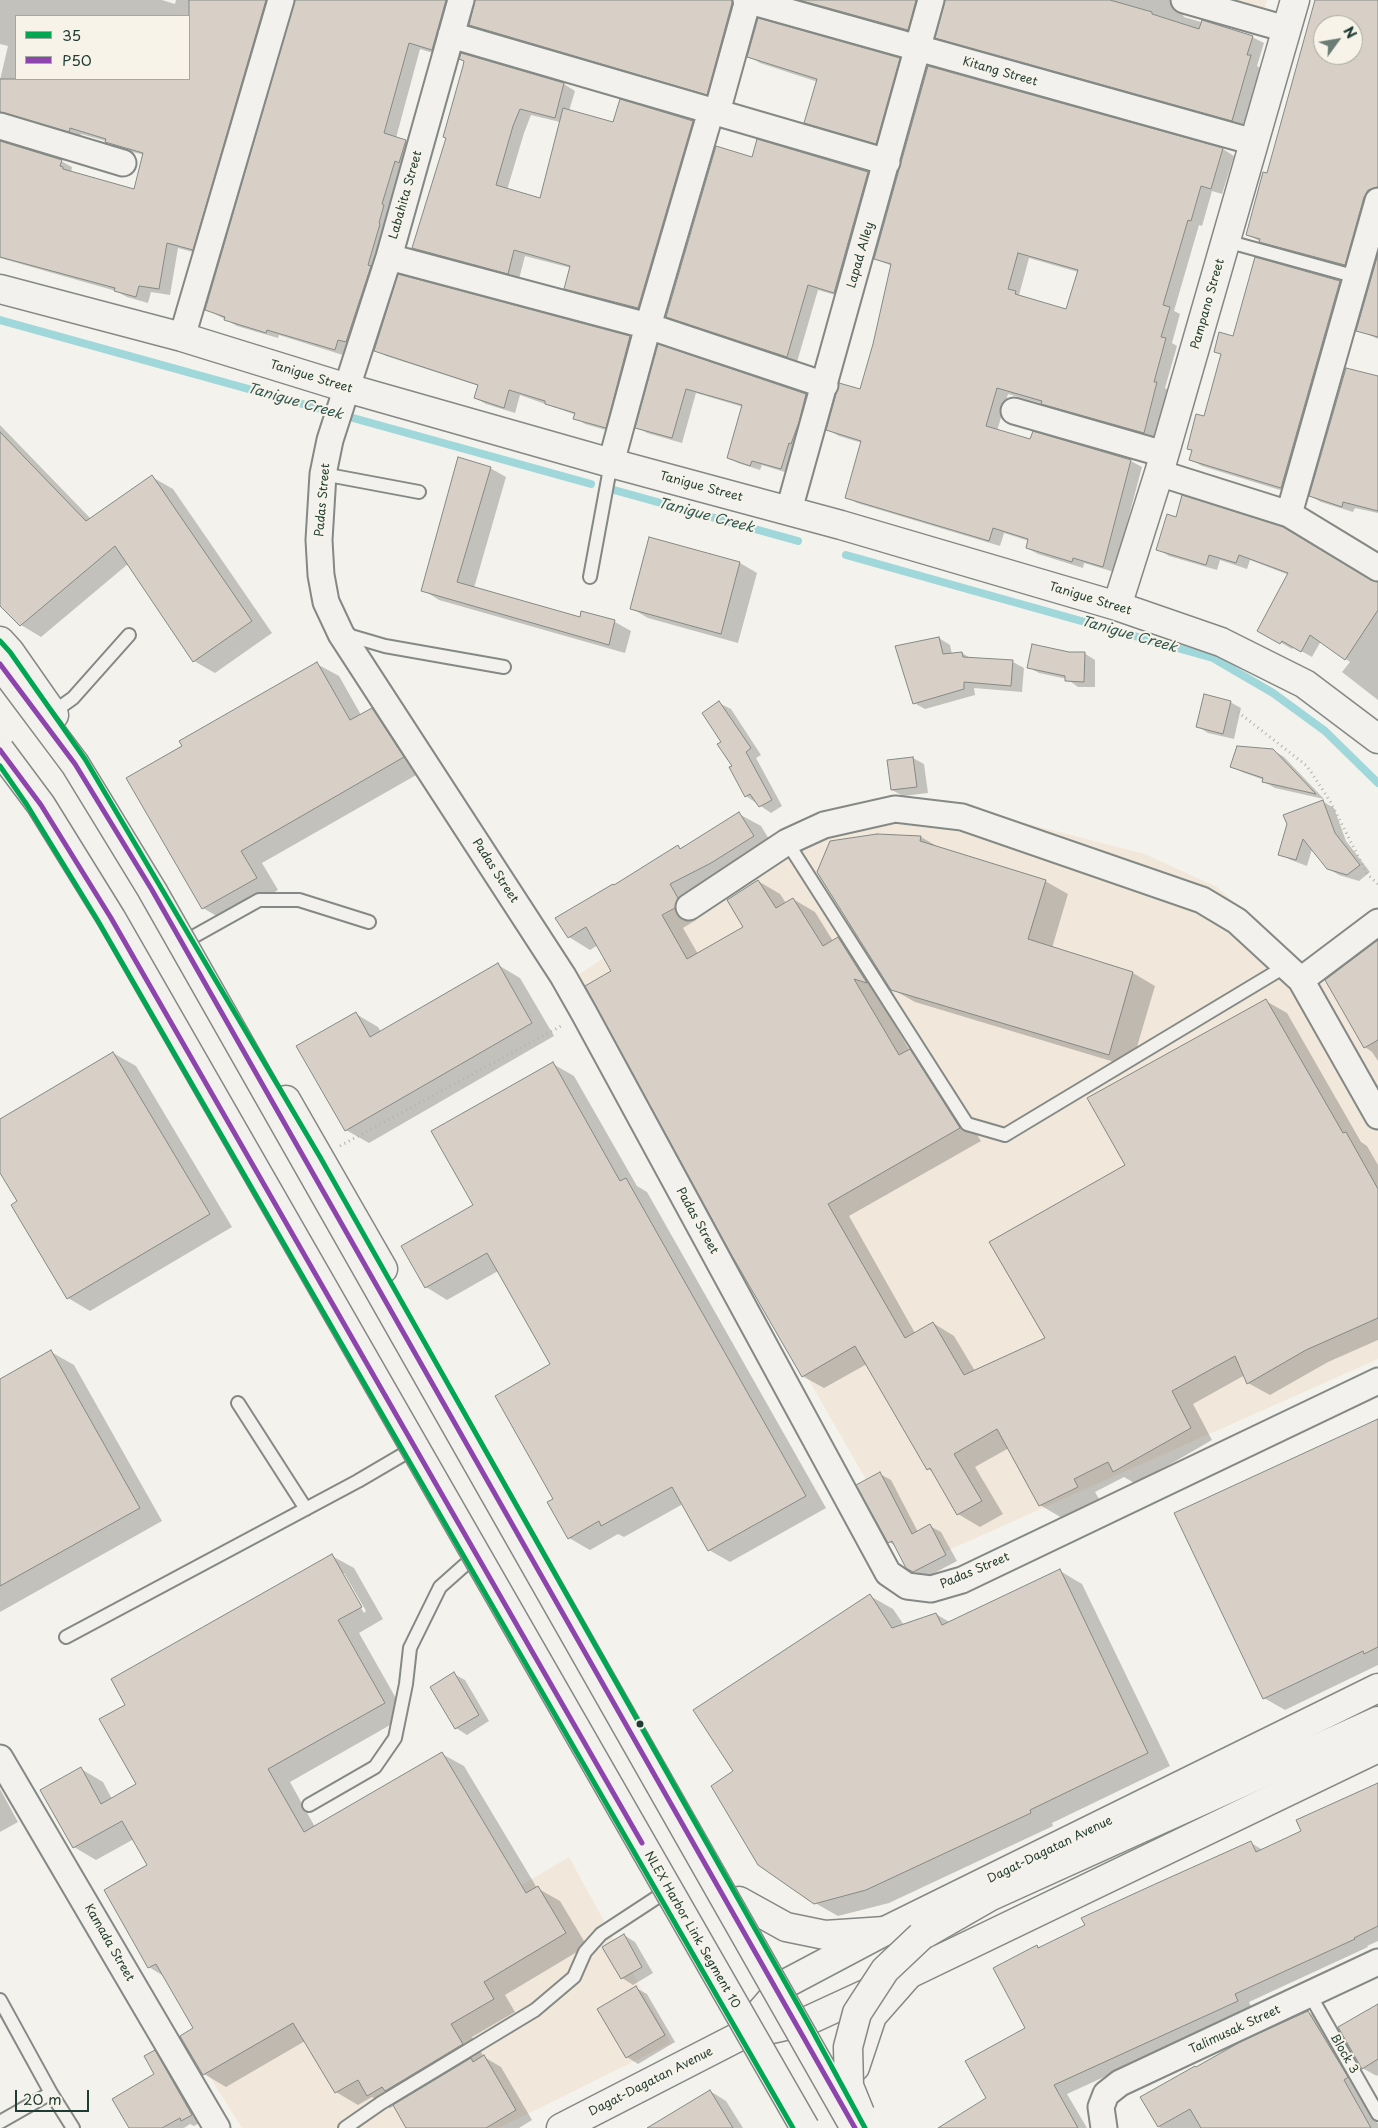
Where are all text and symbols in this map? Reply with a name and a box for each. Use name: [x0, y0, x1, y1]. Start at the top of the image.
legend: [15, 15, 190, 80]
north arrow: [1313, 15, 1363, 65]
text: N: [1338, 22, 1362, 43]
text: 35: [62, 23, 81, 46]
text: P50: [62, 48, 92, 71]
street label: Kitang Street: [961, 54, 1039, 90]
street label: Labahita Street: [387, 149, 425, 241]
street label: Lapad Alley: [845, 220, 877, 290]
street label: Pampano Street: [1188, 257, 1228, 351]
street label: Tanigue Street: [268, 358, 354, 396]
water label: Tanigue Creek: [245, 380, 345, 424]
street label: Padas Street: [313, 463, 333, 537]
street label: Tanigue Street: [658, 469, 744, 505]
water label: Tanigue Creek: [656, 495, 756, 537]
street label: Tanigue Street: [1047, 580, 1133, 618]
water label: Tanigue Creek: [1079, 613, 1179, 657]
street label: Padas Street: [469, 836, 521, 906]
street label: Padas Street: [673, 1185, 721, 1257]
street label: Padas Street: [938, 1550, 1012, 1592]
unlabelled marker: [635, 1719, 645, 1729]
street label: Dagat-Dagatan Avenue: [985, 1813, 1115, 1887]
street label: NLEX Harbor Link Segment 10: [641, 1849, 743, 2011]
street label: Kamada Street: [81, 1902, 137, 1984]
street label: Talimusak Street: [1187, 2003, 1283, 2057]
street label: Block 3: [1327, 2032, 1361, 2076]
street label: Dagat-Dagatan Avenue: [587, 2044, 715, 2120]
scale bar: [18, 2080, 91, 2112]
text: 20 m: [23, 2087, 62, 2110]

